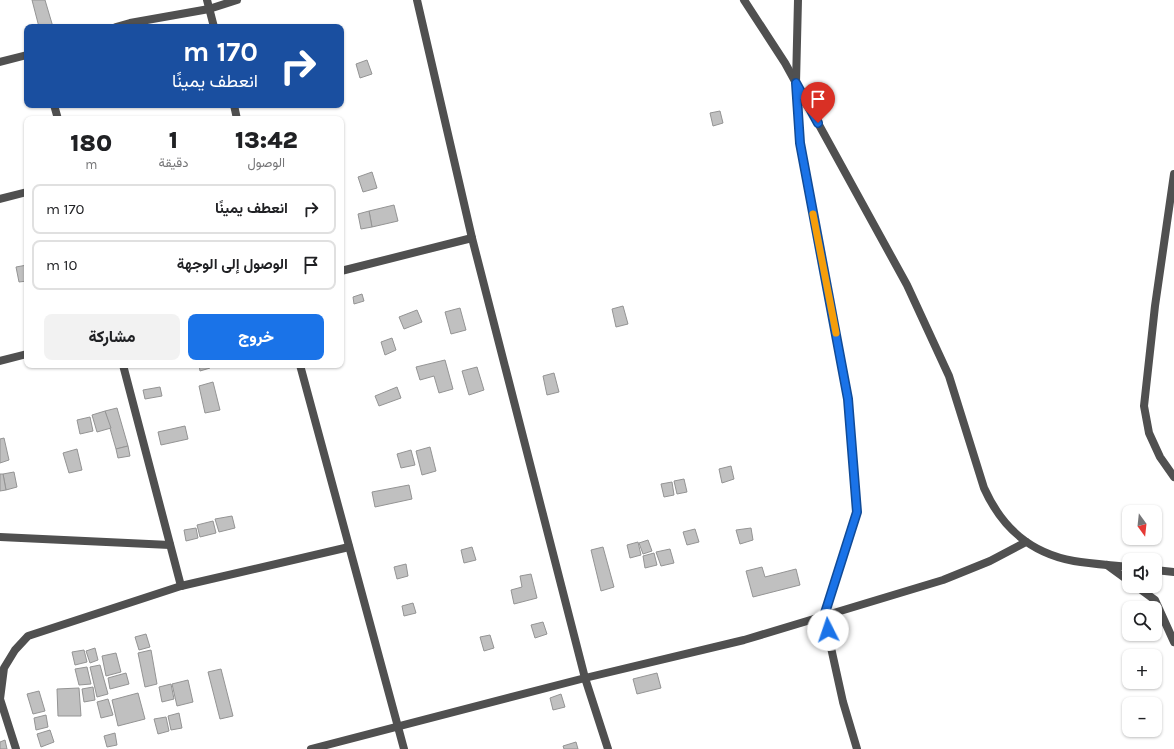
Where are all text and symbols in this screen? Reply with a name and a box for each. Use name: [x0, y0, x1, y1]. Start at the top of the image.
text: 170 m: [183, 35, 258, 68]
icon: right: [272, 40, 324, 92]
text: انعطف يمينًا: [172, 70, 258, 92]
pin: [801, 82, 835, 123]
icon: arrive: [807, 88, 829, 110]
text: 1: [169, 126, 178, 154]
text: 13:42: [235, 126, 298, 154]
text: 180: [70, 129, 112, 157]
text: دقيقة: [158, 155, 189, 170]
text: الوصول: [248, 155, 285, 170]
text: m: [85, 157, 97, 172]
icon: right: [300, 198, 322, 220]
text: انعطف يمينًا: [215, 199, 288, 217]
text: 170 m: [46, 200, 85, 218]
icon: arrive: [300, 254, 322, 276]
text: الوصول إلى الوجهة: [177, 255, 288, 273]
text: 10 m: [46, 256, 77, 274]
button: مشاركة: [44, 314, 180, 360]
button: خروج: [188, 314, 324, 360]
north arrow: [1122, 505, 1162, 545]
map controls: [1122, 505, 1162, 737]
button: sound: [1122, 553, 1162, 593]
button: search: [1122, 601, 1162, 641]
position arrow: [807, 609, 849, 651]
button: +: [1122, 649, 1162, 689]
button: −: [1122, 697, 1162, 737]

